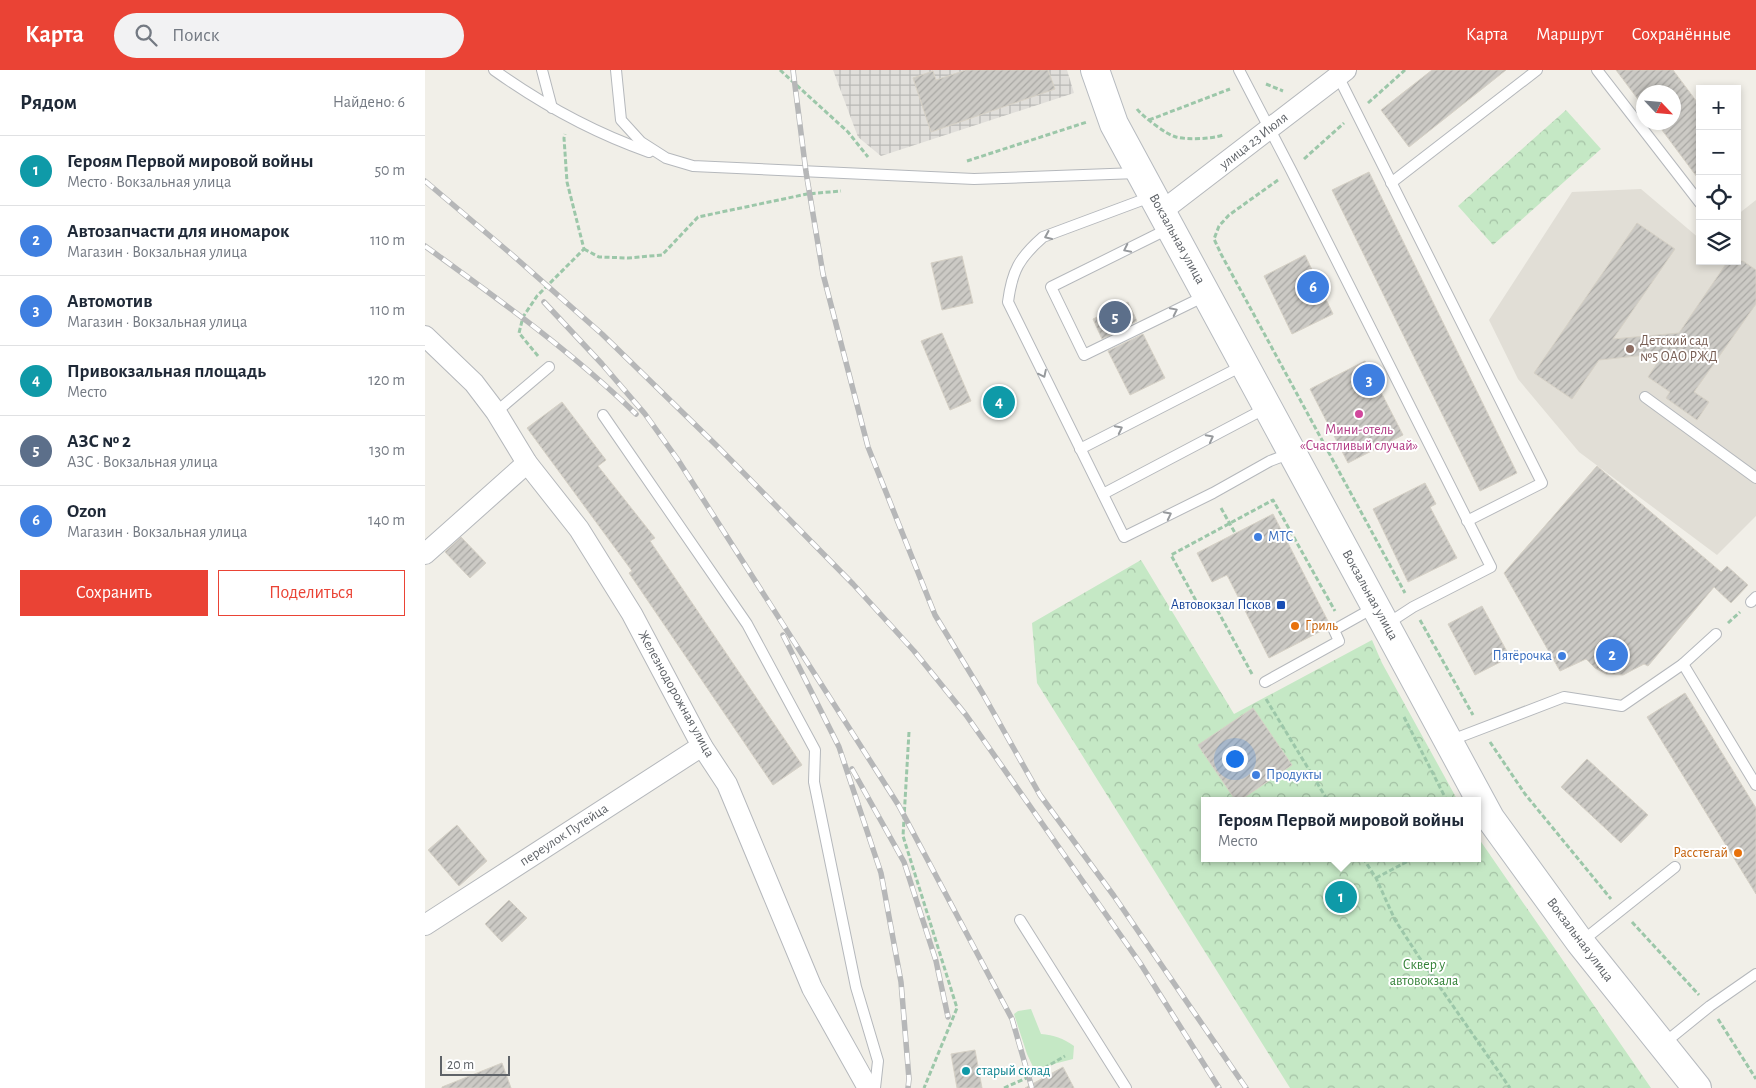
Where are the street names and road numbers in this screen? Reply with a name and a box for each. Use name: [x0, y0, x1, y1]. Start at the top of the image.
street label: улица 23 Июля: [1217, 110, 1291, 172]
street label: Вокзальная улица: [1146, 191, 1208, 287]
street label: Вокзальная улица: [1339, 547, 1401, 643]
street label: Железнодорожная улица: [635, 628, 717, 760]
street label: переулок Путейца: [517, 801, 611, 869]
street label: Вокзальная улица: [1544, 895, 1616, 985]

